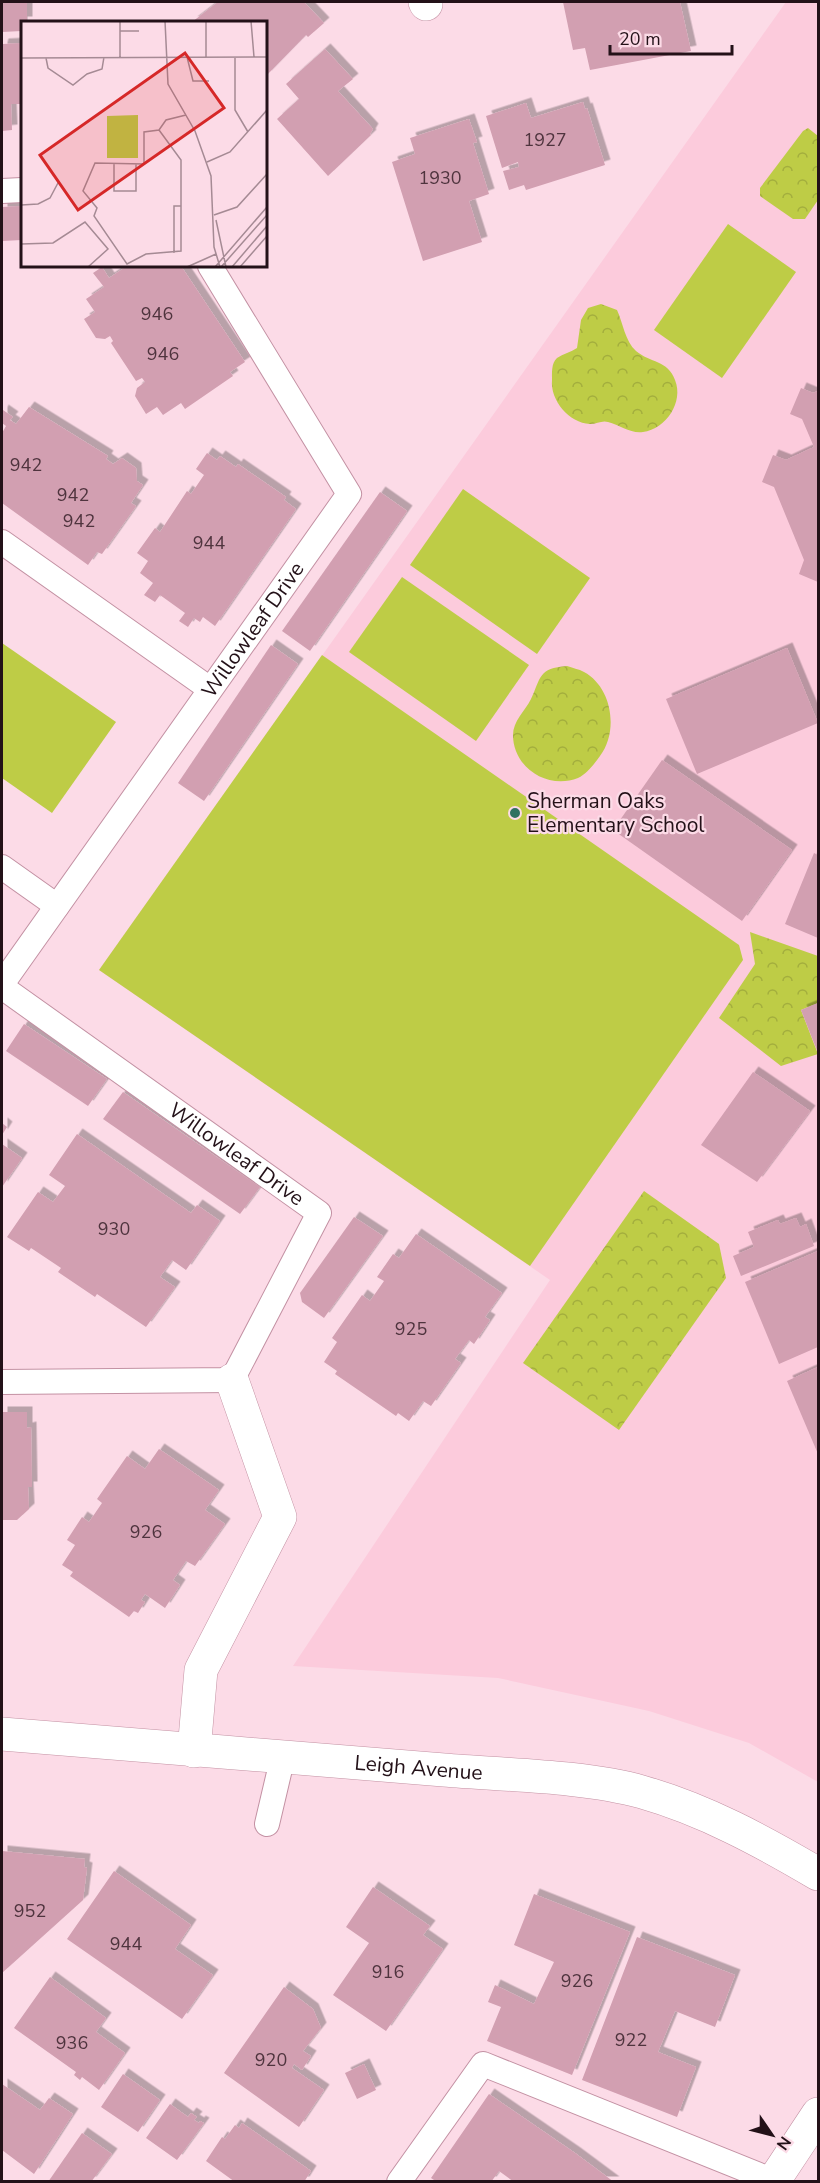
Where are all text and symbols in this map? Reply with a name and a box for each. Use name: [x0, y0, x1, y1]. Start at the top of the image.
scale bar: [610, 18, 732, 56]
inset map: [21, 21, 267, 267]
text: 20 m: [619, 27, 661, 51]
house number: 1927: [523, 128, 567, 152]
house number: 1930: [418, 166, 462, 190]
house number: 946: [141, 302, 173, 326]
house number: 946: [147, 342, 179, 366]
house number: 942: [10, 453, 42, 477]
house number: 942: [57, 483, 89, 507]
house number: 942: [63, 509, 95, 533]
house number: 944: [193, 531, 225, 555]
street label: Willowleaf Drive: [195, 556, 311, 703]
place label: Sherman Oaks Elementary School: [527, 787, 705, 839]
marker: Sherman Oaks Elementary School: [508, 806, 522, 820]
street label: Willowleaf Drive: [163, 1096, 310, 1212]
house number: 930: [98, 1217, 130, 1241]
house number: 925: [395, 1317, 427, 1341]
house number: 926: [130, 1520, 162, 1544]
street label: Leigh Avenue: [354, 1748, 483, 1787]
house number: 952: [14, 1899, 46, 1923]
house number: 944: [110, 1932, 142, 1956]
house number: 916: [372, 1960, 404, 1984]
house number: 926: [561, 1969, 593, 1993]
house number: 922: [615, 2028, 647, 2052]
house number: 936: [56, 2031, 88, 2055]
house number: 920: [255, 2048, 287, 2072]
north arrow: [742, 2105, 802, 2165]
text: N: [771, 2132, 796, 2154]

